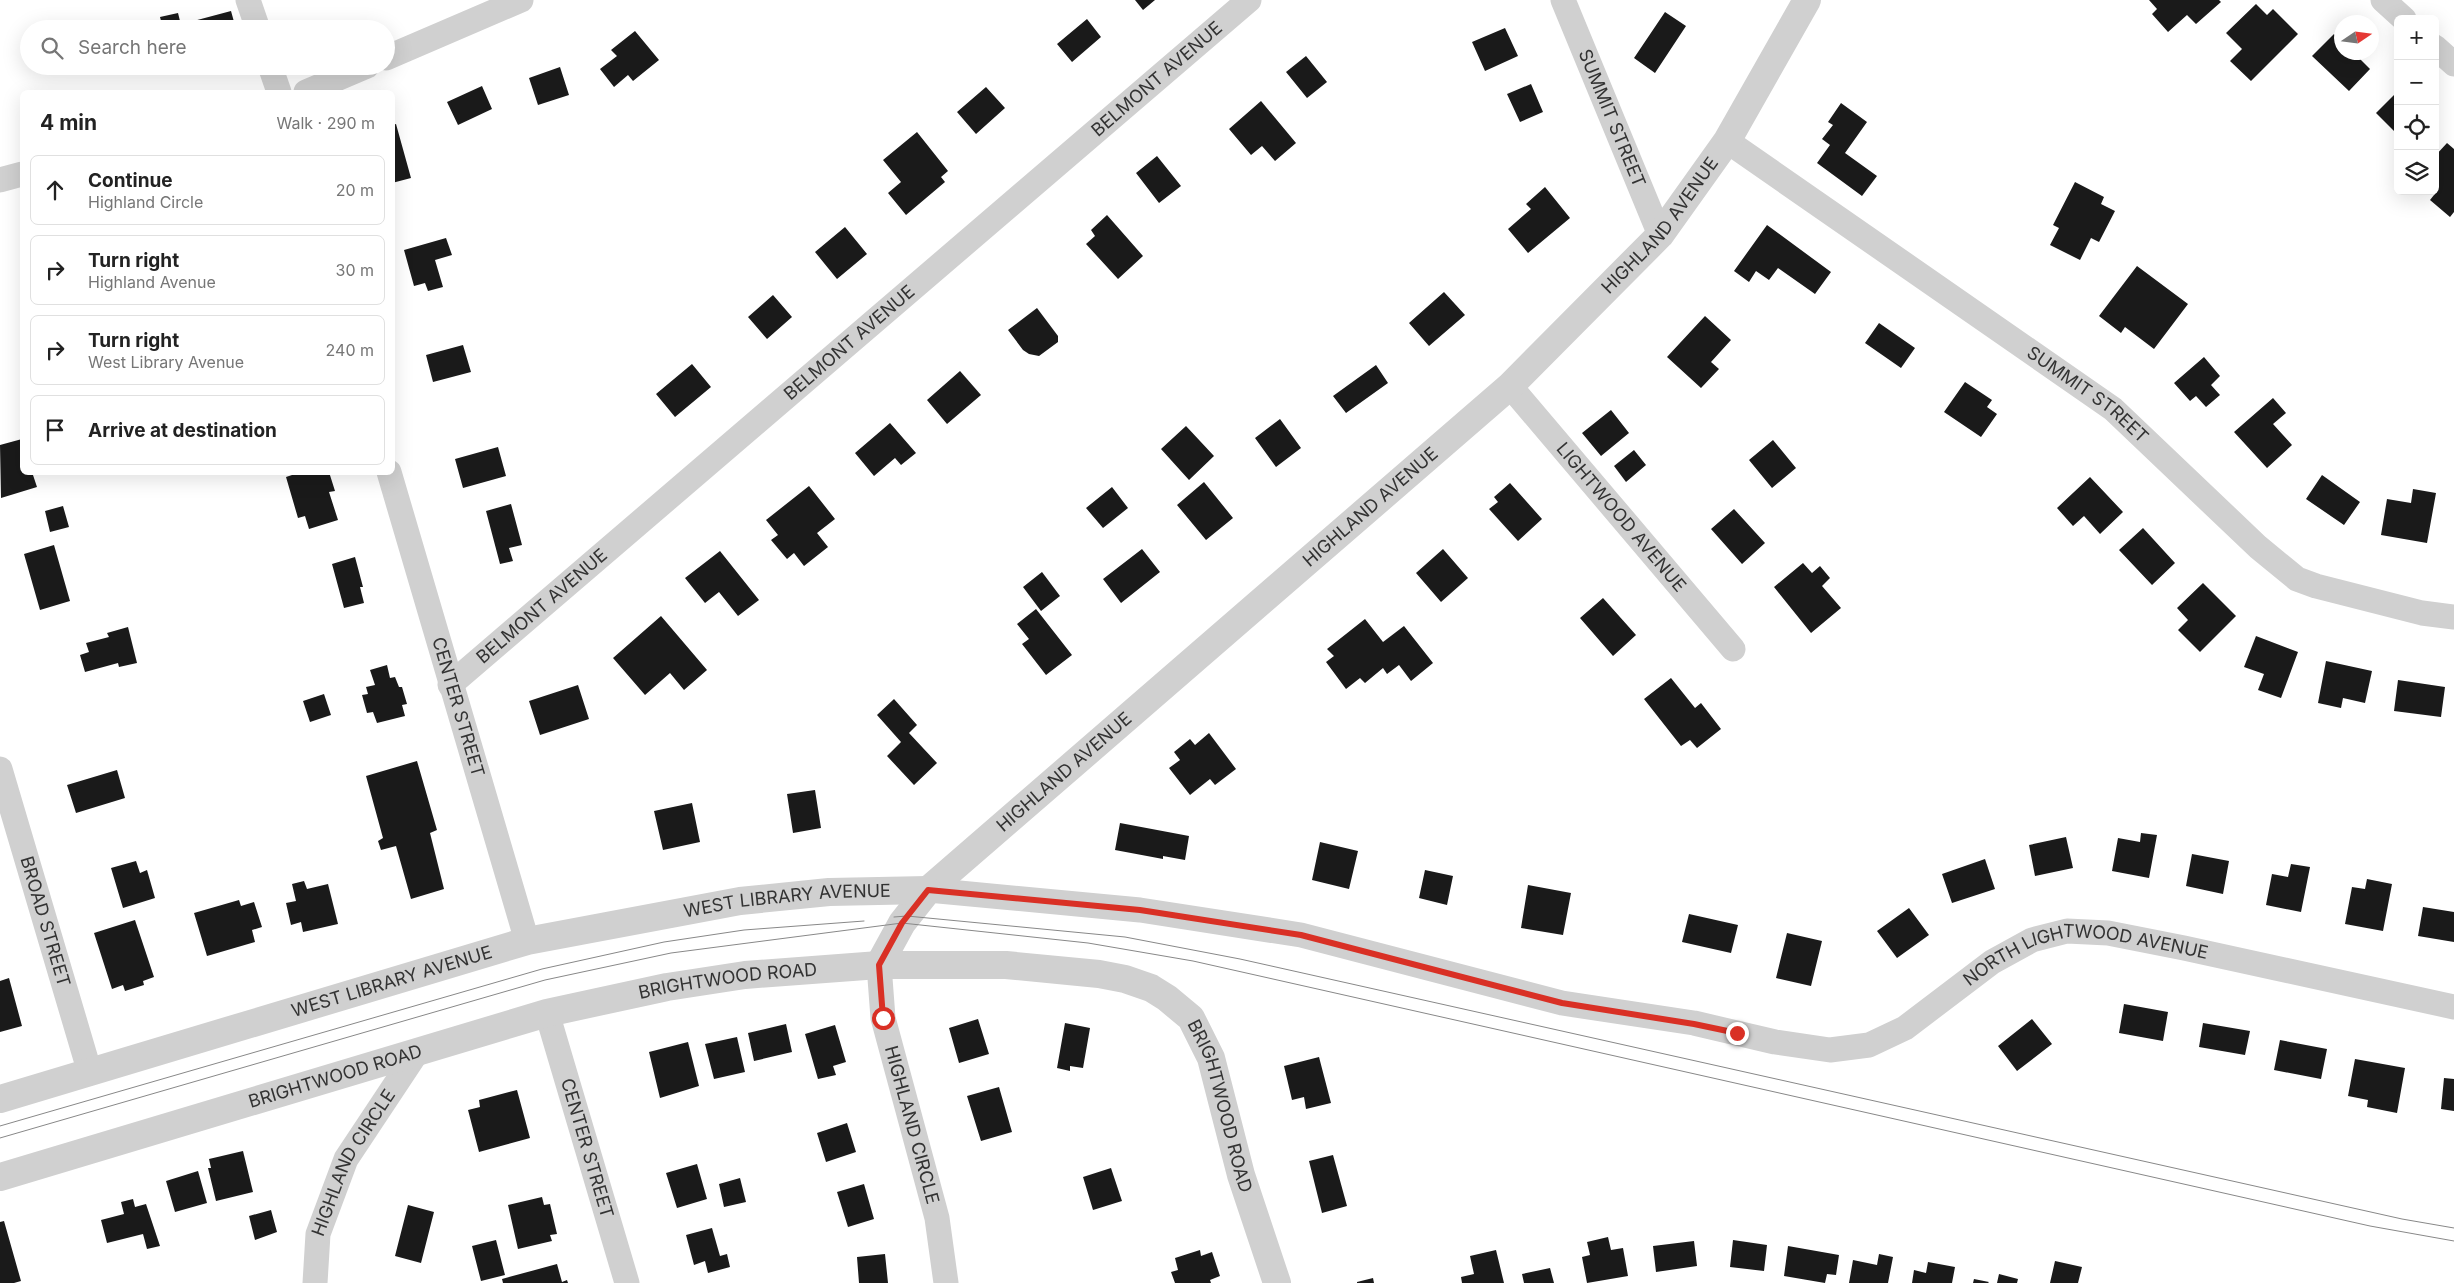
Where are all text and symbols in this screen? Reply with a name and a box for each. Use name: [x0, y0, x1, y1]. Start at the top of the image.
north arrow: [2334, 15, 2379, 60]
map controls: [2394, 15, 2439, 195]
button: +: [2394, 15, 2439, 60]
street label: BELMONT AVENUE: [1087, 17, 1226, 140]
search box: [20, 20, 395, 75]
icon: search: [38, 34, 66, 62]
text: Search here: [78, 36, 187, 59]
street label: SUMMIT STREET: [1575, 46, 1650, 190]
button: −: [2394, 60, 2439, 105]
button: locate: [2394, 105, 2439, 150]
text: 4 min: [40, 110, 97, 135]
text: Walk · 290 m: [277, 113, 375, 133]
button: layers: [2394, 150, 2439, 195]
street label: HIGHLAND AVENUE: [1597, 153, 1722, 298]
text: Continue: [88, 169, 173, 192]
icon: ahead: [41, 176, 69, 204]
text: 20 m: [336, 180, 374, 200]
text: Highland Circle: [88, 192, 203, 212]
text: Turn right: [88, 249, 179, 272]
icon: right: [41, 256, 69, 284]
text: 30 m: [336, 260, 374, 280]
text: Highland Avenue: [88, 272, 216, 292]
street label: BELMONT AVENUE: [779, 280, 919, 404]
text: Turn right: [88, 329, 179, 352]
icon: right: [41, 336, 69, 364]
text: 240 m: [326, 340, 374, 360]
street label: SUMMIT STREET: [2023, 342, 2153, 447]
text: West Library Avenue: [88, 352, 244, 372]
icon: arrive: [41, 416, 69, 444]
text: Arrive at destination: [88, 419, 277, 442]
street label: LIGHTWOOD AVENUE: [1552, 438, 1691, 596]
street label: HIGHLAND AVENUE: [1298, 443, 1442, 571]
street label: BELMONT AVENUE: [472, 544, 611, 668]
street label: CENTER STREET: [428, 635, 489, 779]
street label: HIGHLAND AVENUE: [992, 708, 1136, 836]
street label: BROAD STREET: [16, 854, 75, 989]
street label: WEST LIBRARY AVENUE: [682, 880, 891, 921]
street label: NORTH LIGHTWOOD AVENUE: [1959, 920, 2210, 990]
street label: WEST LIBRARY AVENUE: [289, 941, 494, 1021]
street label: BRIGHTWOOD ROAD: [636, 959, 818, 1003]
route start: [872, 1007, 895, 1030]
street label: BRIGHTWOOD ROAD: [1184, 1016, 1257, 1195]
route end: [1726, 1022, 1749, 1045]
street label: BRIGHTWOOD ROAD: [246, 1040, 424, 1112]
street label: HIGHLAND CIRCLE: [881, 1043, 944, 1206]
street label: CENTER STREET: [557, 1076, 618, 1220]
street label: HIGHLAND CIRCLE: [307, 1085, 399, 1239]

